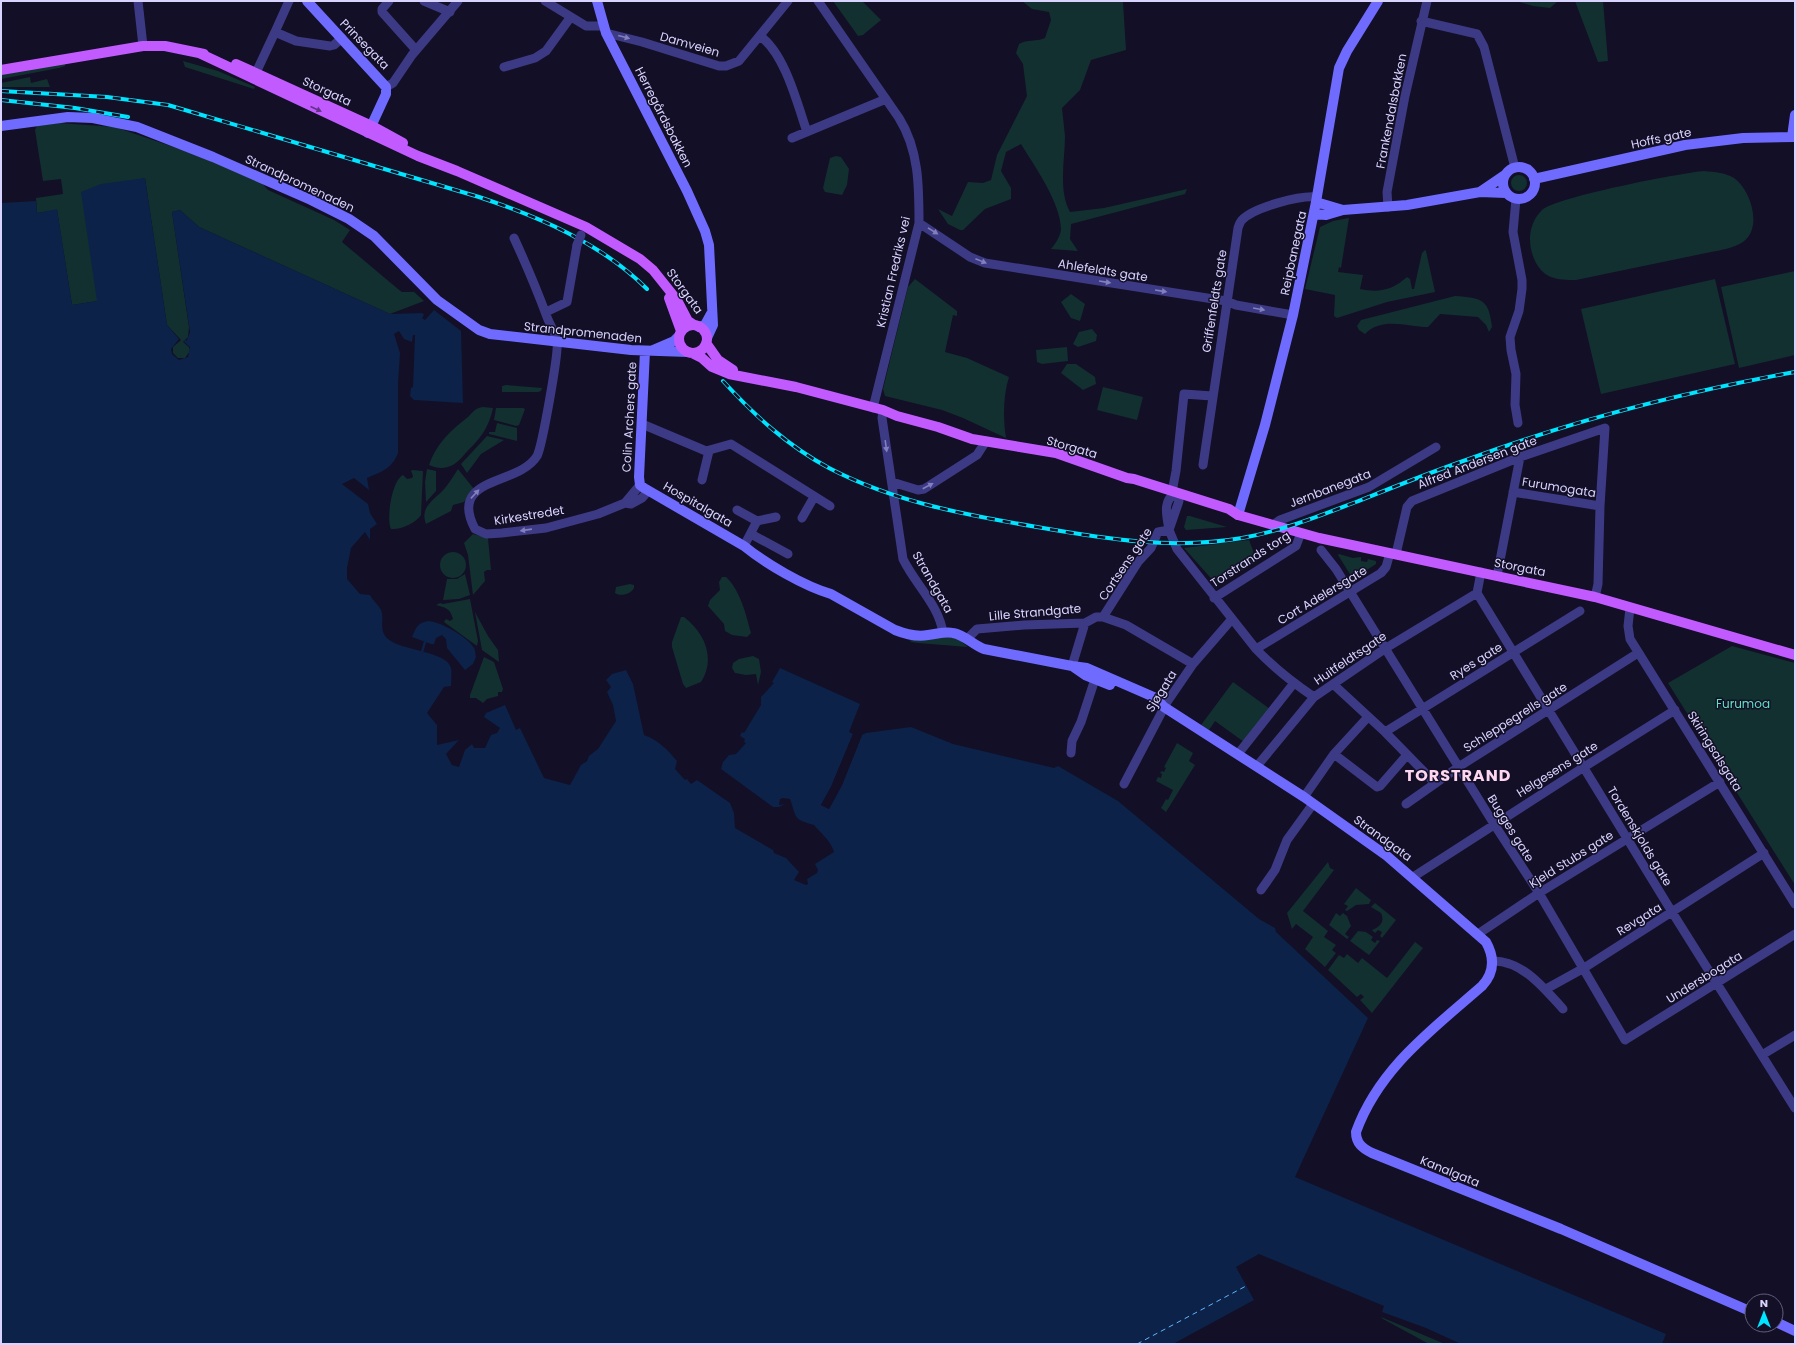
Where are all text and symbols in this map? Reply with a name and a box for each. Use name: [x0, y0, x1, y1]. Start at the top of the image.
street label: Prinsegata: [336, 15, 394, 73]
street label: Damveien: [658, 27, 722, 61]
one-way arrow: [618, 34, 630, 40]
street label: Frankendalsbakken: [1372, 52, 1410, 170]
street label: Herregårdsbakken: [631, 64, 697, 170]
street label: Storgata: [300, 72, 354, 110]
one-way arrow: [310, 106, 321, 112]
street label: Hoffs gate: [1629, 123, 1693, 153]
street label: Strandpromenaden: [243, 150, 357, 216]
street label: Reipbanegata: [1276, 209, 1310, 297]
street label: Kristian Fredriks vei: [872, 215, 914, 329]
one-way arrow: [928, 228, 939, 235]
street label: Griffenfeldts gate: [1197, 248, 1231, 354]
street label: Ahlefeldts gate: [1057, 255, 1149, 285]
one-way arrow: [975, 259, 987, 265]
street label: Storgata: [663, 265, 707, 317]
one-way arrow: [1099, 279, 1111, 285]
one-way arrow: [1155, 288, 1167, 294]
one-way arrow: [1253, 306, 1266, 312]
street label: Strandpromenaden: [523, 317, 643, 347]
street label: Colin Archers gate: [618, 361, 640, 473]
street label: Alfred Andersen gate: [1415, 431, 1539, 493]
street label: Storgata: [1045, 432, 1099, 462]
one-way arrow: [883, 440, 889, 452]
street label: Jernbanegata: [1287, 465, 1373, 511]
street label: Furumogata: [1521, 473, 1597, 501]
street label: Hospitalgata: [660, 477, 736, 531]
one-way arrow: [922, 483, 934, 489]
one-way arrow: [471, 489, 480, 499]
street label: Kirkestredet: [493, 501, 565, 529]
street label: Cortsens gate: [1094, 524, 1156, 604]
one-way arrow: [520, 527, 532, 533]
street label: Torstrands torg: [1207, 527, 1293, 591]
street label: Strandgata: [909, 548, 957, 616]
street label: Storgata: [1493, 554, 1547, 580]
street label: Cort Adelersgate: [1274, 561, 1370, 629]
street label: Lille Strandgate: [988, 600, 1082, 624]
street label: Huitfeldtsgate: [1310, 627, 1390, 689]
street label: Ryes gate: [1446, 638, 1506, 684]
street label: Sjøgata: [1141, 667, 1181, 715]
street label: Schleppegrells gate: [1460, 678, 1570, 756]
park label: Furumoa: [1716, 695, 1770, 712]
street label: Skiringsalsgata: [1683, 708, 1747, 794]
street label: Helgesens gate: [1513, 737, 1601, 801]
district label: TORSTRAND: [1405, 764, 1511, 787]
street label: Tordenskjolds gate: [1603, 783, 1677, 889]
street label: Bugges gate: [1484, 791, 1538, 865]
street label: Strandgata: [1350, 811, 1416, 865]
street label: Kjeld Stubs gate: [1526, 826, 1616, 892]
street label: Revgata: [1613, 898, 1665, 940]
street label: Undersbogata: [1663, 947, 1745, 1007]
street label: Kanalgata: [1418, 1151, 1482, 1191]
north arrow: [1744, 1293, 1784, 1333]
text: N: [1760, 1295, 1768, 1311]

